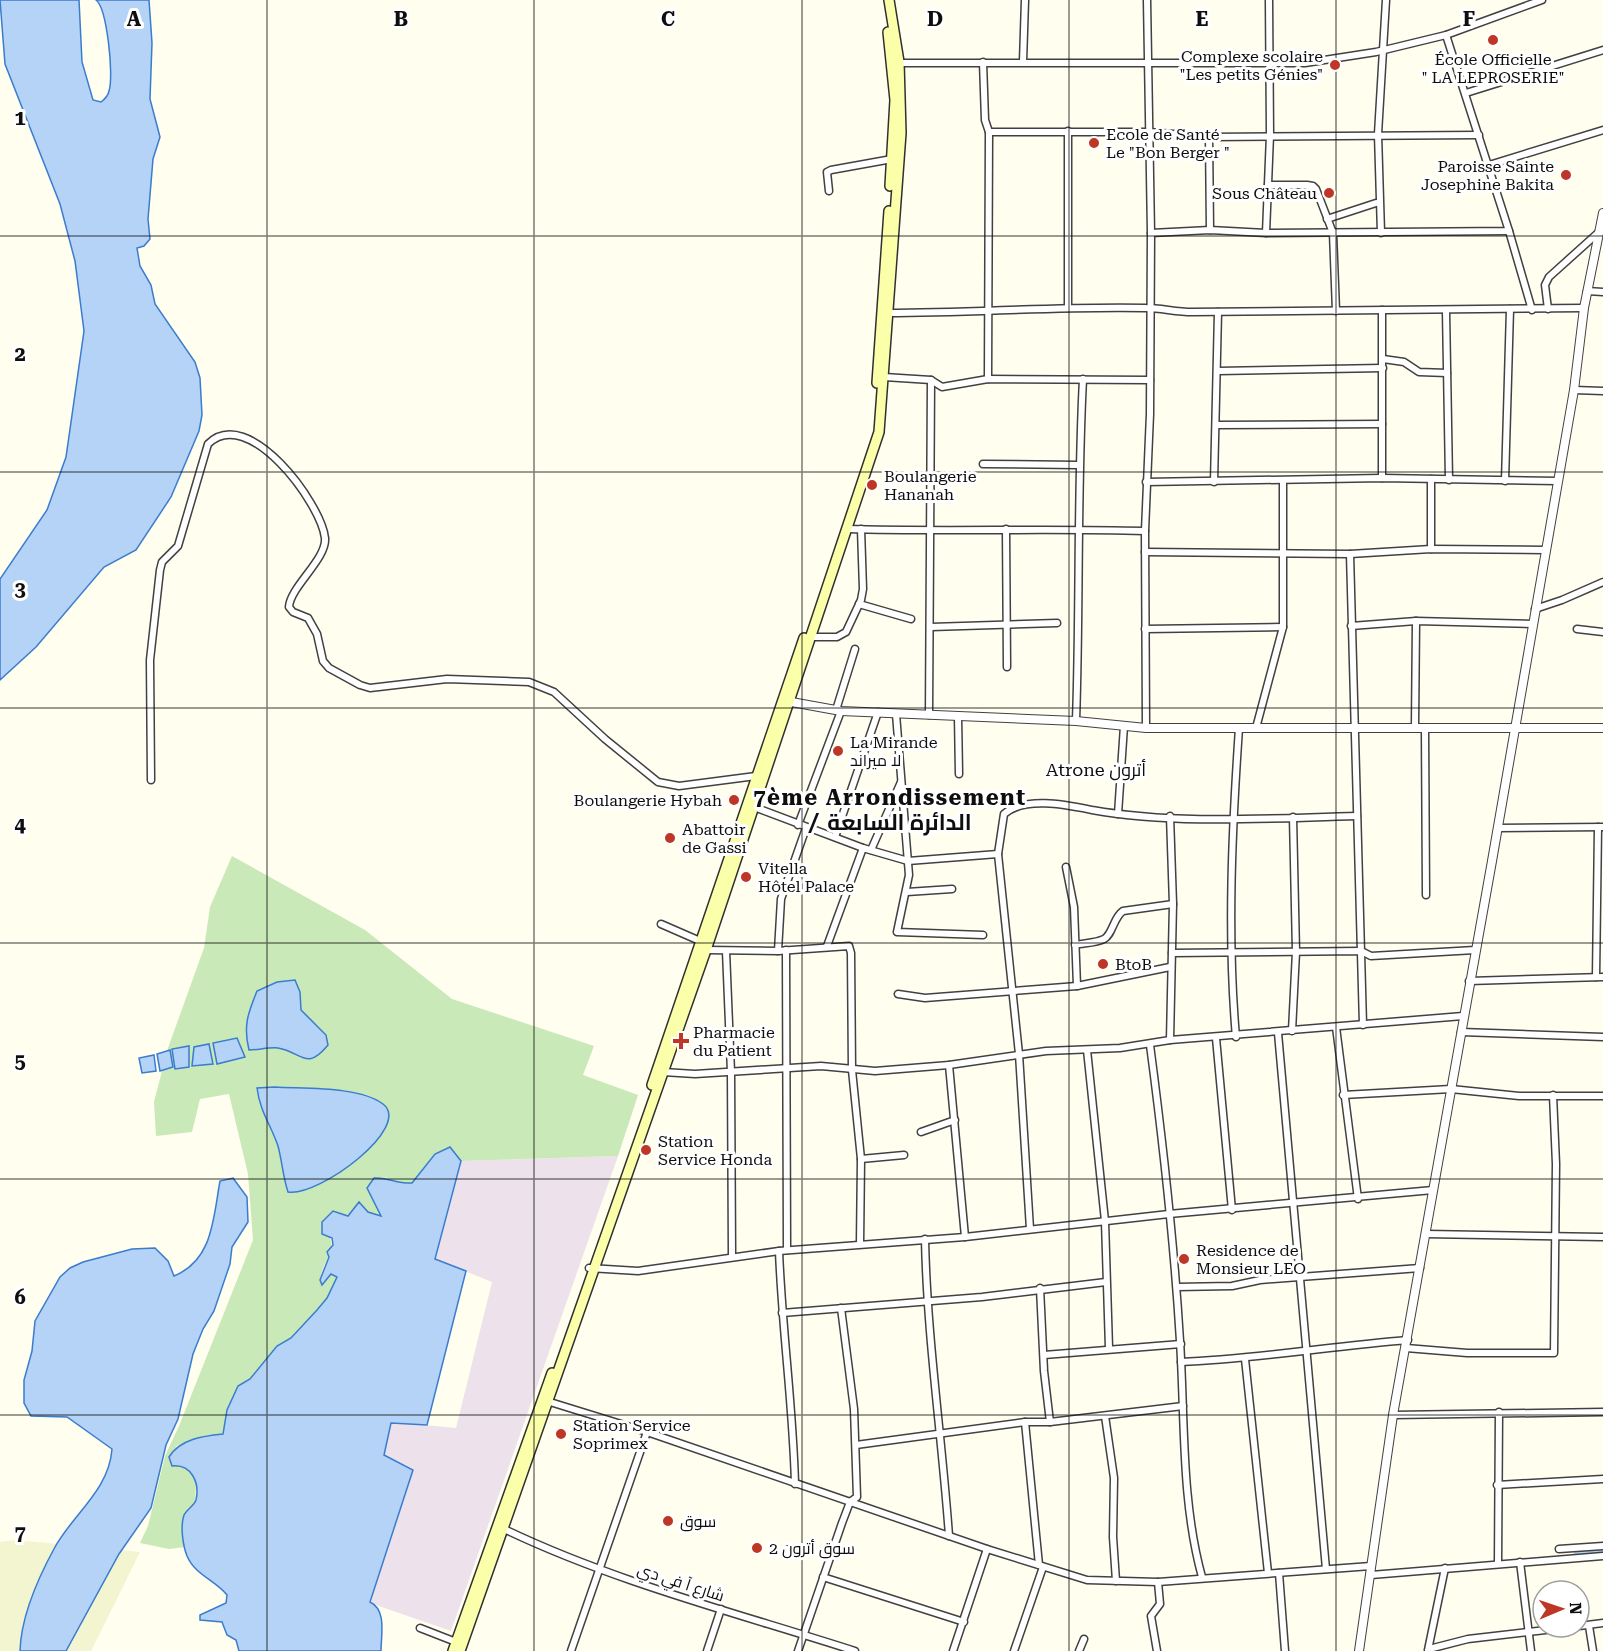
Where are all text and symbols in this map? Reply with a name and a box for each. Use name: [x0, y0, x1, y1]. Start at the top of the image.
text: A: [127, 7, 142, 31]
text: B: [394, 7, 408, 31]
text: C: [661, 7, 675, 31]
text: D: [927, 7, 943, 31]
text: E: [1196, 7, 1209, 31]
text: F: [1463, 7, 1475, 31]
marker: École Officielle " LA LEPROSERIE": [1486, 33, 1500, 47]
place label: Complexe scolaire "Les petits Génies": [1179, 47, 1323, 84]
place label: École Officielle " LA LEPROSERIE": [1422, 50, 1565, 87]
marker: Complexe scolaire "Les petits Génies": [1328, 58, 1342, 72]
text: 1: [14, 106, 26, 130]
place label: Ecole de Santé Le "Bon Berger ": [1106, 125, 1230, 162]
marker: Ecole de Santé Le "Bon Berger ": [1087, 136, 1101, 150]
place label: Paroisse Sainte Josephine Bakita: [1421, 157, 1554, 194]
marker: Paroisse Sainte Josephine Bakita: [1559, 168, 1573, 182]
place label: Sous Château: [1212, 184, 1317, 203]
marker: Sous Château: [1322, 186, 1336, 200]
text: 2: [14, 342, 26, 366]
place label: Boulangerie Hananah: [884, 467, 977, 504]
marker: Boulangerie Hananah: [865, 478, 879, 492]
text: 3: [14, 577, 26, 601]
place label: La Mirande لا ميراند: [850, 733, 938, 770]
marker: La Mirande لا ميراند: [831, 744, 845, 758]
district label: Atrone أترون: [1046, 759, 1146, 781]
district label: 7ème Arrondissement / الدائرة السابعة: [753, 785, 1027, 836]
place label: Boulangerie Hybah: [574, 791, 722, 810]
marker: Boulangerie Hybah: [727, 793, 741, 807]
text: 4: [14, 813, 26, 837]
place label: Abattoir de Gassi: [682, 820, 747, 857]
marker: Abattoir de Gassi: [663, 831, 677, 845]
place label: Vitella Hôtel Palace: [758, 859, 854, 896]
marker: Vitella Hôtel Palace: [739, 870, 753, 884]
place label: BtoB: [1115, 955, 1152, 974]
marker: BtoB: [1096, 957, 1110, 971]
place label: Pharmacie du Patient: [693, 1023, 775, 1060]
marker: Pharmacie du Patient: [674, 1034, 688, 1048]
text: 5: [14, 1049, 26, 1073]
place label: Station Service Honda: [658, 1132, 773, 1169]
marker: Station Service Honda: [639, 1143, 653, 1157]
place label: Residence de Monsieur LEO: [1196, 1241, 1306, 1278]
marker: Residence de Monsieur LEO: [1177, 1252, 1191, 1266]
text: 6: [14, 1285, 26, 1309]
place label: Station Service Soprimex: [573, 1416, 691, 1453]
marker: Station Service Soprimex: [554, 1427, 568, 1441]
place label: سوق: [680, 1512, 716, 1532]
marker: سوق: [661, 1514, 675, 1528]
text: 7: [14, 1521, 26, 1545]
place label: سوق أترون 2: [769, 1539, 855, 1559]
marker: سوق أترون 2: [750, 1541, 764, 1555]
street label: شارع آ في دي: [634, 1560, 727, 1609]
north arrow: [1531, 1579, 1591, 1639]
text: N: [1566, 1602, 1585, 1615]

